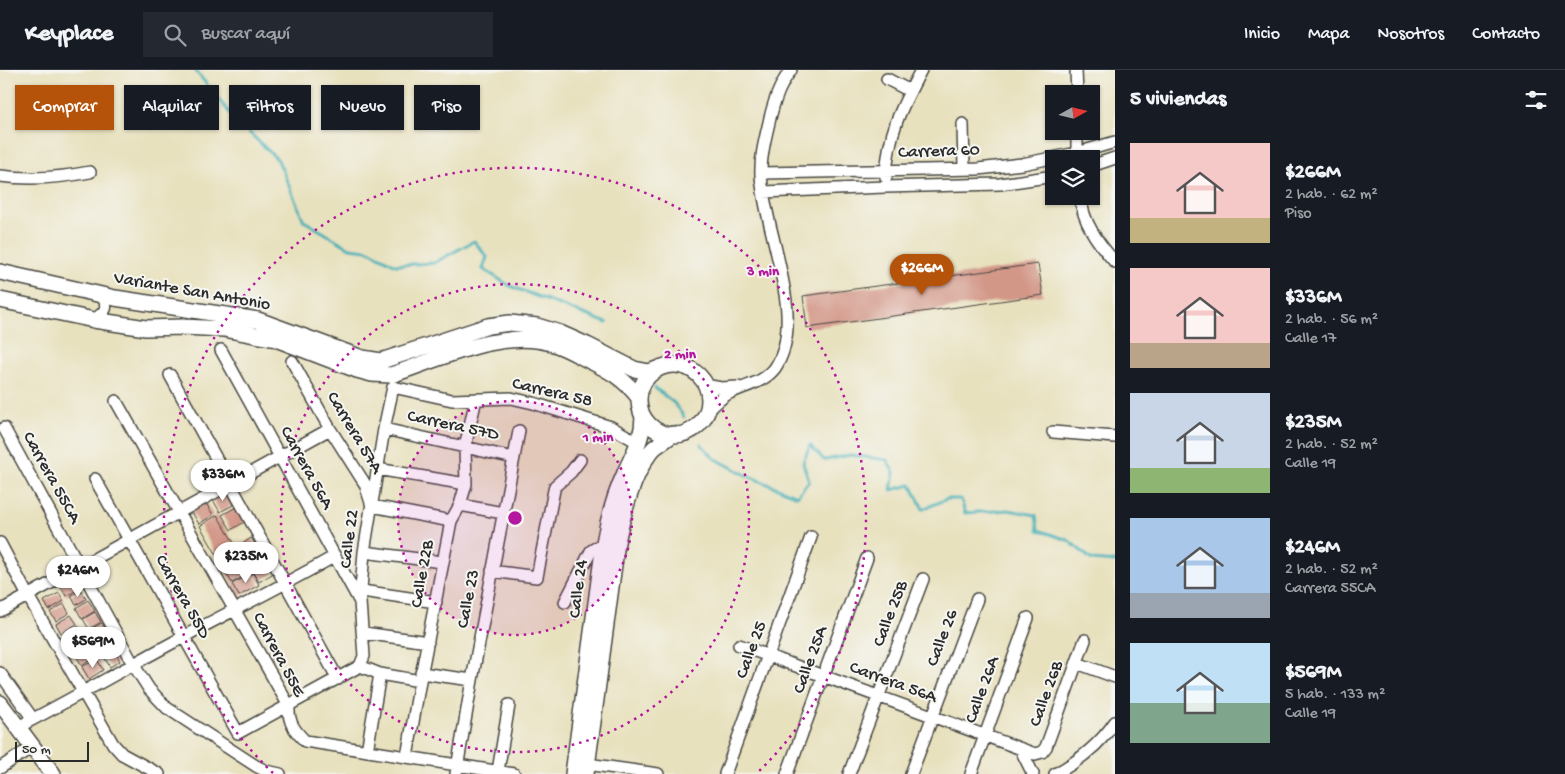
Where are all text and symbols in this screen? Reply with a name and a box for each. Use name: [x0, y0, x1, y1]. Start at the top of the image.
search box: [143, 12, 493, 57]
text: Keyplace: [25, 20, 113, 49]
icon: search: [161, 21, 189, 49]
text: Buscar aquí: [201, 23, 290, 46]
text: Inicio: [1244, 24, 1280, 45]
text: Mapa: [1308, 24, 1349, 45]
text: Nosotros: [1377, 24, 1444, 45]
text: Contacto: [1472, 24, 1540, 45]
chip: Comprar: [15, 85, 114, 130]
chip: Alquilar: [124, 85, 219, 130]
chip: Filtros: [229, 85, 311, 130]
chip: Nuevo: [321, 85, 404, 130]
chip: Piso: [414, 85, 480, 130]
north arrow: [1045, 85, 1100, 140]
map controls: [1045, 85, 1100, 205]
icon: filters: [1522, 86, 1550, 114]
text: 5 viviendas: [1130, 88, 1226, 113]
street label: Carrera 60: [898, 140, 980, 164]
button: layers: [1045, 150, 1100, 205]
text: $266M: [1285, 161, 1341, 186]
icon: home: [1170, 163, 1230, 223]
text: 2 hab. · 62 m²: [1285, 186, 1378, 205]
text: Piso: [1285, 205, 1312, 224]
pin: $266M: [887, 254, 957, 296]
text: $266M: [901, 260, 943, 279]
text: 3 min: [746, 263, 780, 281]
street label: Variante San Antonio: [111, 268, 272, 316]
text: $336M: [1285, 286, 1341, 311]
icon: home: [1170, 288, 1230, 348]
text: 2 hab. · 56 m²: [1285, 311, 1378, 330]
text: Calle 17: [1285, 330, 1336, 349]
text: 2 min: [664, 346, 697, 364]
street label: Carrera 58: [510, 374, 594, 412]
street label: Carrera 57A: [321, 388, 387, 479]
street label: Carrera 57D: [405, 406, 501, 446]
text: $235M: [1285, 411, 1341, 436]
icon: home: [1170, 413, 1230, 473]
street label: Carrera 56A: [275, 423, 338, 514]
street label: Carrera 55CA: [17, 428, 86, 529]
text: 1 min: [582, 429, 614, 447]
text: 2 hab. · 52 m²: [1285, 436, 1378, 455]
text: Calle 19: [1285, 455, 1336, 474]
pin: $336M: [188, 460, 258, 502]
text: $336M: [201, 466, 245, 485]
street label: Calle 22: [336, 508, 364, 570]
centre of rings: [506, 509, 524, 527]
text: $246M: [1285, 536, 1340, 561]
street label: Calle 22B: [407, 538, 439, 609]
icon: home: [1170, 538, 1230, 598]
pin: $235M: [211, 542, 281, 584]
text: $235M: [225, 548, 267, 567]
street label: Carrera 55D: [150, 551, 214, 643]
pin: $246M: [43, 556, 113, 598]
street label: Calle 24: [565, 558, 593, 619]
text: 2 hab. · 52 m²: [1285, 561, 1378, 580]
text: $246M: [57, 562, 99, 581]
street label: Calle 23: [453, 568, 485, 630]
street label: Calle 25B: [869, 577, 913, 650]
text: Carrera 55CA: [1285, 580, 1375, 599]
street label: Calle 26: [923, 606, 964, 669]
street label: Carrera 55E: [247, 609, 309, 701]
street label: Calle 25: [732, 618, 772, 682]
street label: Calle 25A: [789, 622, 833, 697]
pin: $569M: [58, 626, 128, 669]
text: $569M: [72, 633, 114, 652]
street label: Calle 26A: [961, 652, 1005, 726]
street label: Carrera 56A: [846, 657, 941, 709]
street label: Calle 26B: [1025, 658, 1069, 730]
text: $569M: [1285, 661, 1341, 686]
icon: home: [1170, 663, 1230, 723]
text: 5 hab. · 133 m²: [1285, 686, 1385, 705]
text: Calle 19: [1285, 705, 1336, 724]
scale bar: [15, 739, 89, 762]
text: 50 m: [22, 742, 51, 759]

